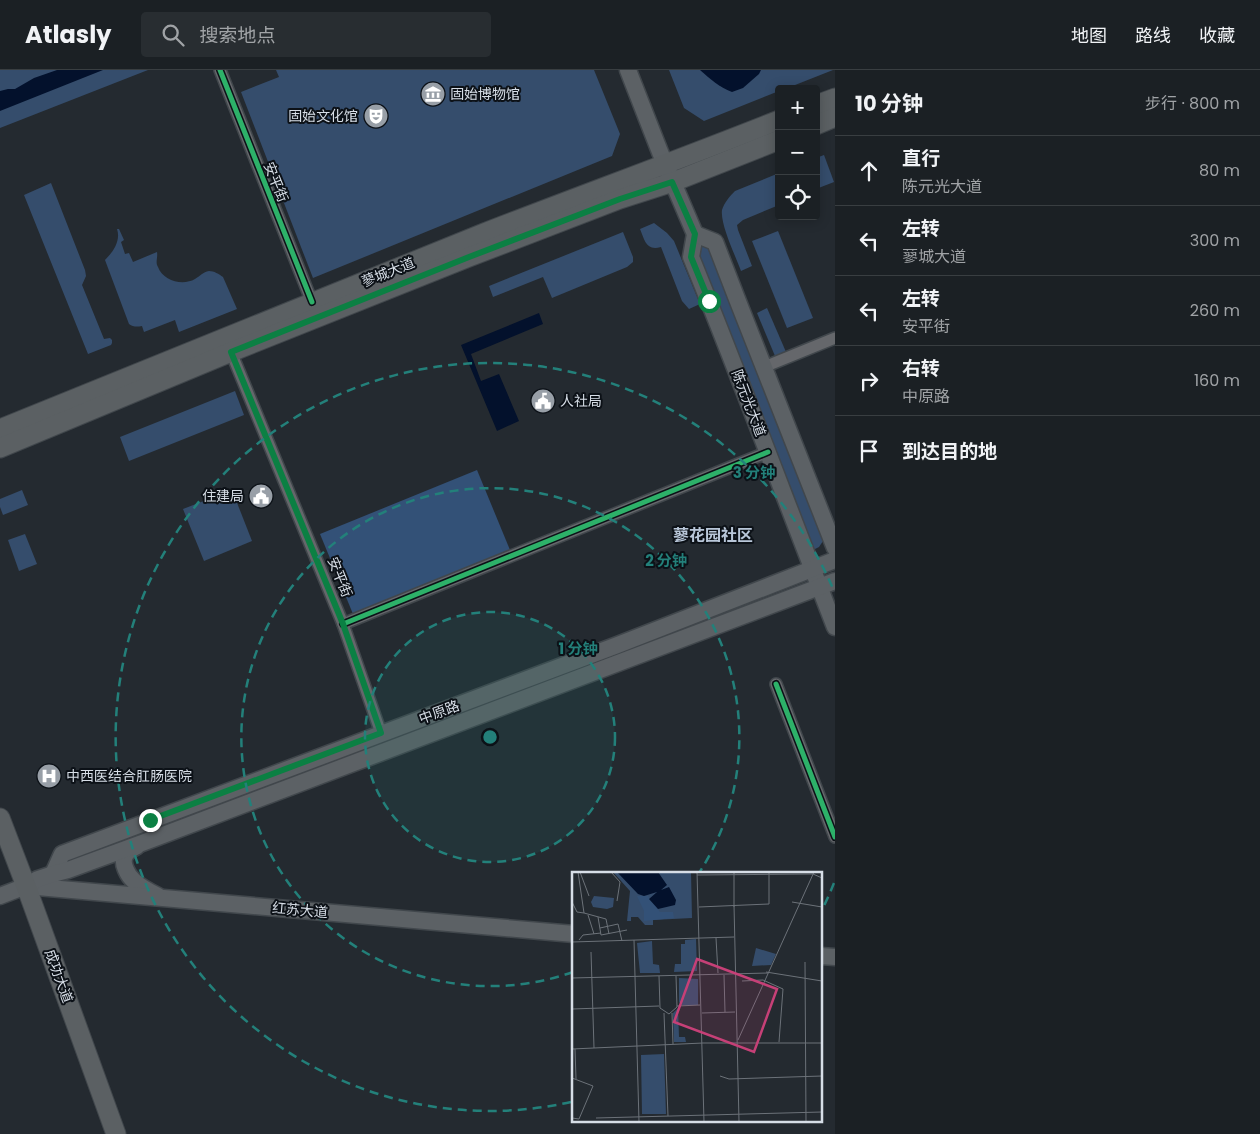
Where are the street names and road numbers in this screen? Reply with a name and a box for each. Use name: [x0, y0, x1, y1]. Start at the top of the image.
street label: 安平街: [259, 159, 293, 205]
street label: 蓼城大道: [358, 252, 418, 292]
street label: 陈元光大道: [727, 367, 771, 439]
street label: 安平街: [323, 554, 357, 600]
street label: 中原路: [416, 695, 462, 729]
street label: 红苏大道: [271, 898, 329, 922]
street label: 成功大道: [40, 946, 78, 1006]

